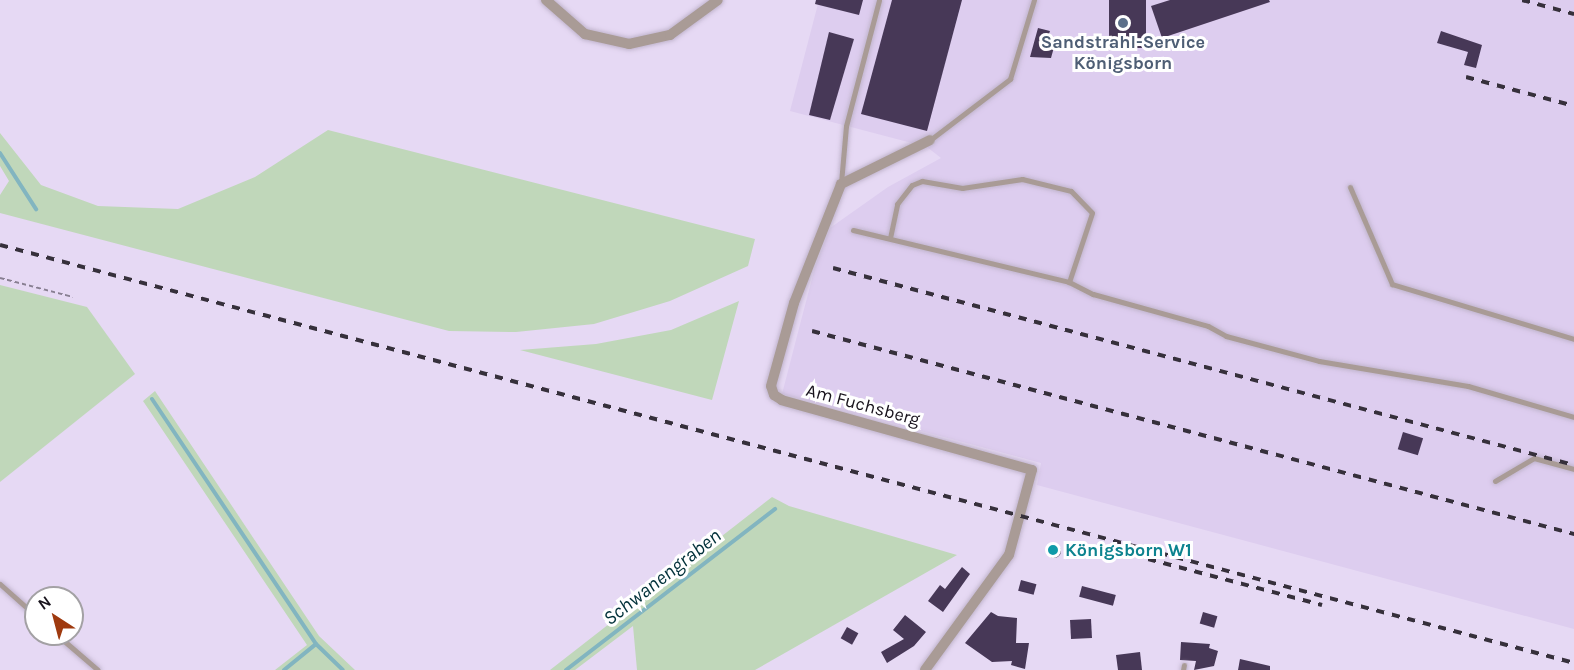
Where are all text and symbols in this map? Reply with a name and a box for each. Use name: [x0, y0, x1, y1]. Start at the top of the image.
marker: Sandstrahl-Service Königsborn: [1116, 16, 1130, 30]
place label: Sandstrahl-Service Königsborn: [1041, 32, 1205, 74]
street label: Am Fuchsberg: [804, 379, 922, 431]
water label: Schwanengraben: [598, 524, 726, 630]
place label: Königsborn W1: [1065, 539, 1192, 561]
marker: Königsborn W1: [1046, 543, 1060, 557]
north arrow: [24, 586, 84, 646]
text: N: [34, 592, 55, 614]

